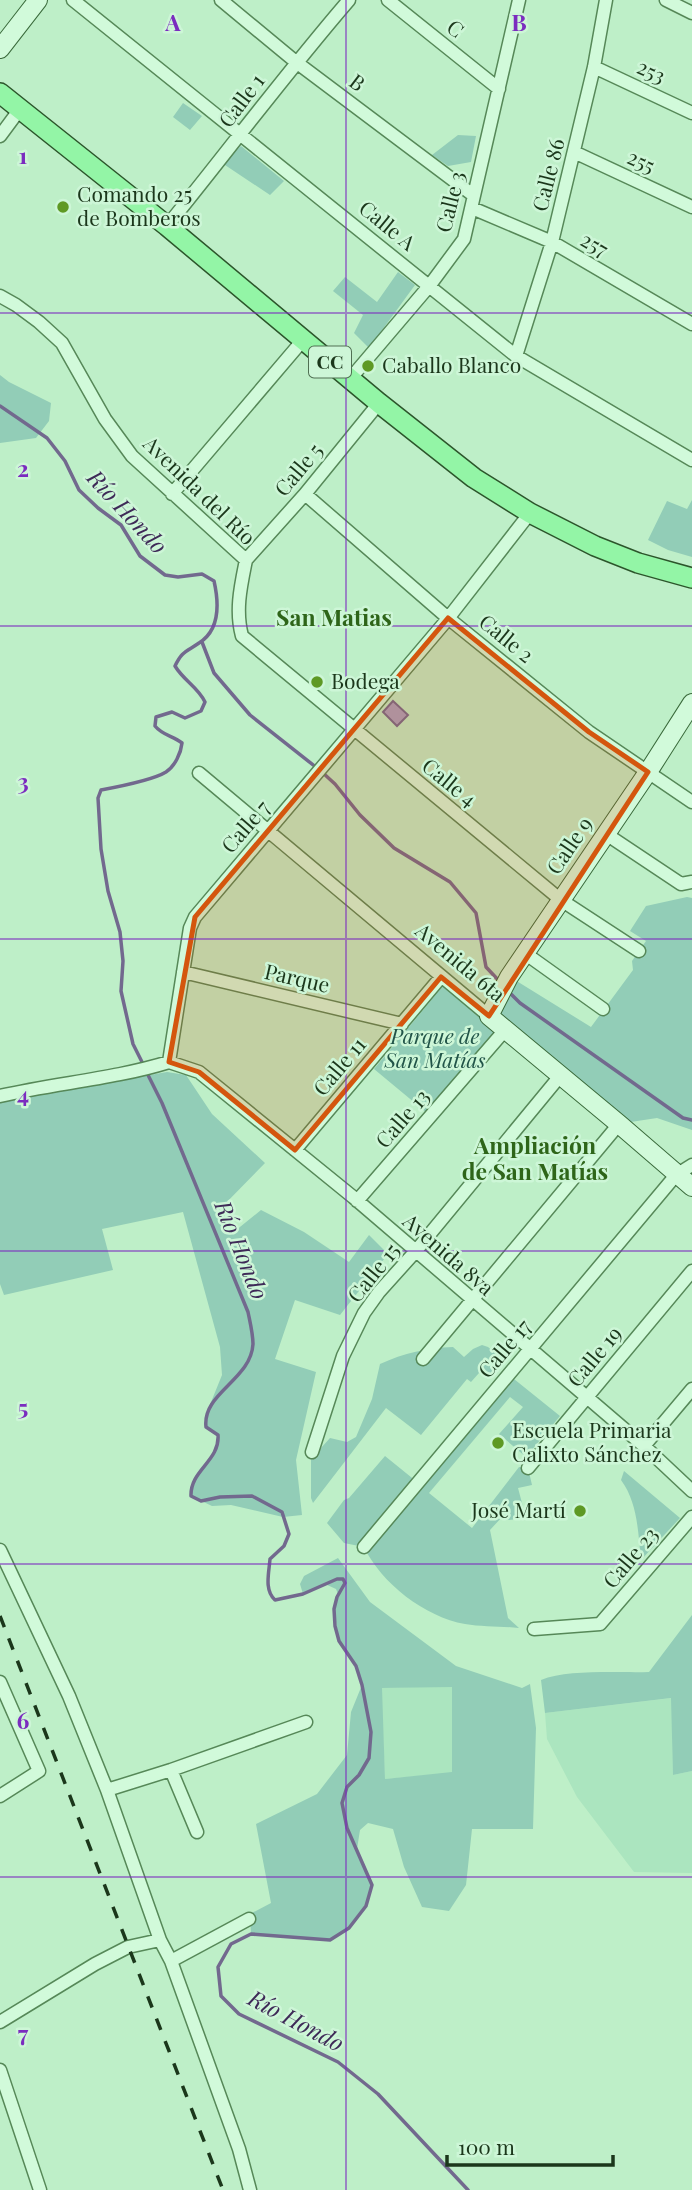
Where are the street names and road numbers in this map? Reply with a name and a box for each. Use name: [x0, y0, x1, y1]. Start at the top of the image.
street label: C: [442, 12, 471, 43]
street label: 253: [633, 52, 671, 89]
street label: B: [345, 66, 372, 97]
street label: Calle 1: [211, 67, 270, 132]
street label: Calle 86: [524, 135, 570, 214]
street label: 255: [623, 142, 660, 179]
street label: Calle 3: [428, 168, 470, 235]
street label: Calle A: [354, 193, 423, 256]
street label: 257: [576, 224, 614, 262]
road number: CC: [309, 346, 351, 378]
street label: Avenida del Río: [138, 428, 262, 550]
street label: Calle 5: [267, 436, 328, 501]
street label: Calle 2: [474, 607, 540, 668]
street label: Calle 4: [417, 751, 483, 812]
street label: Calle 7: [214, 793, 275, 858]
street label: Calle 9: [539, 811, 598, 879]
street label: Avenida 6ta: [410, 915, 512, 1008]
street label: Parque: [262, 956, 333, 998]
street label: Calle 11: [306, 1030, 371, 1101]
street label: Calle 13: [368, 1082, 435, 1153]
street label: Avenida 8va: [397, 1206, 501, 1301]
street label: Calle 15: [340, 1236, 405, 1307]
street label: Calle 17: [471, 1312, 537, 1383]
street label: Calle 19: [560, 1320, 627, 1392]
street label: Calle 23: [596, 1520, 663, 1593]

